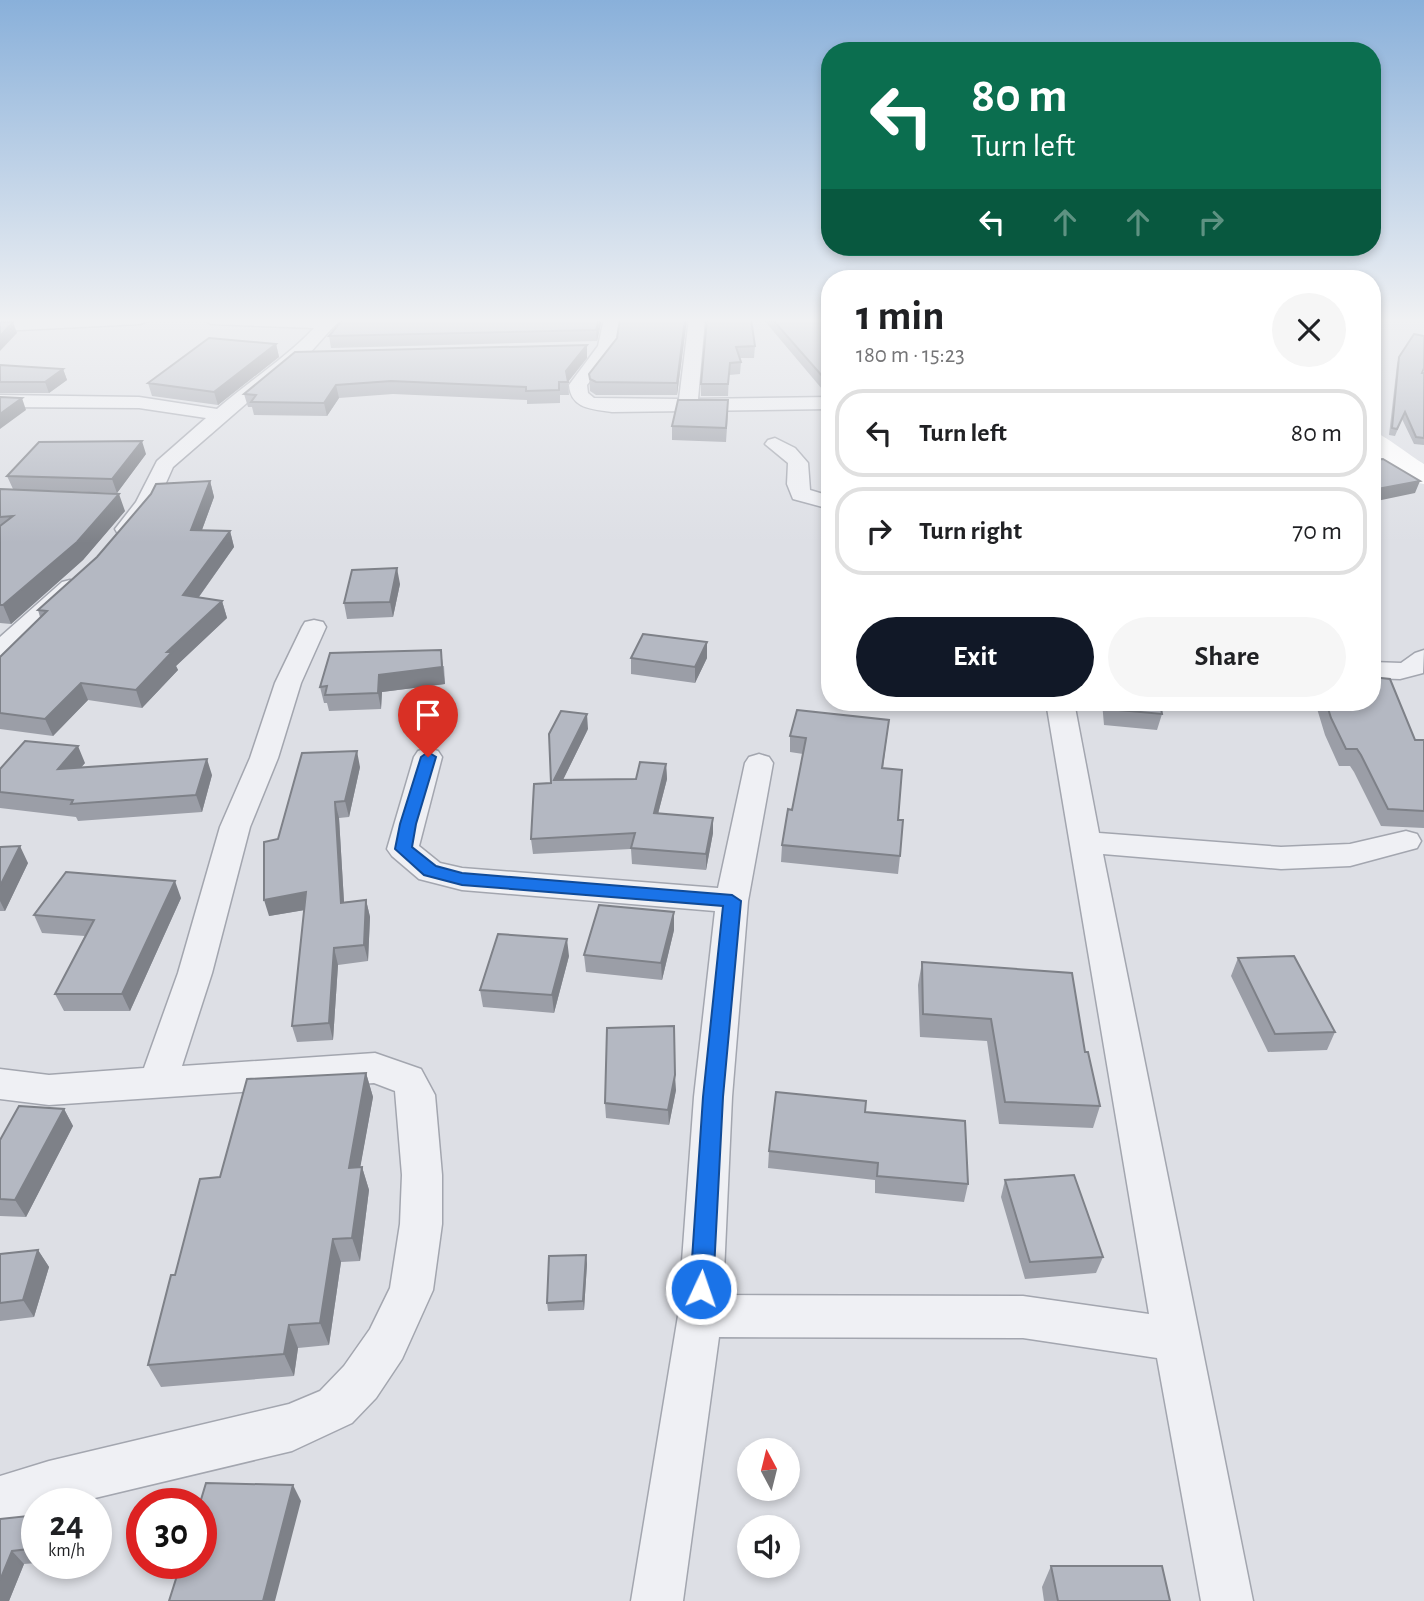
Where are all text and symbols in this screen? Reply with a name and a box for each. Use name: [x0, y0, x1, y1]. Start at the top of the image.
icon: left: [856, 70, 947, 161]
text: 80 m: [971, 72, 1068, 121]
text: Turn left: [971, 130, 1075, 162]
icon: left: [973, 203, 1011, 241]
icon: ahead: [1046, 203, 1084, 241]
icon: ahead: [1119, 203, 1157, 241]
icon: right: [1192, 203, 1230, 241]
button: close: [1272, 293, 1346, 367]
text: 1 min: [856, 295, 945, 337]
text: 180 m · 15:23: [856, 344, 965, 367]
icon: left: [860, 414, 898, 452]
text: Turn left: [919, 420, 1007, 446]
text: 80 m: [1291, 420, 1342, 446]
icon: right: [860, 512, 898, 550]
text: Turn right: [919, 518, 1022, 544]
text: 70 m: [1292, 518, 1342, 544]
button: Exit: [856, 617, 1094, 697]
button: Share: [1108, 617, 1346, 697]
pin: [398, 685, 458, 757]
icon: arrive: [409, 696, 447, 734]
position arrow: [664, 1252, 738, 1326]
north arrow: [737, 1438, 800, 1502]
map controls: [737, 1438, 800, 1578]
speed limit sign: 30: [126, 1488, 217, 1579]
text: 24: [49, 1507, 84, 1542]
button: sound: [737, 1515, 800, 1578]
text: km/h: [48, 1542, 85, 1560]

